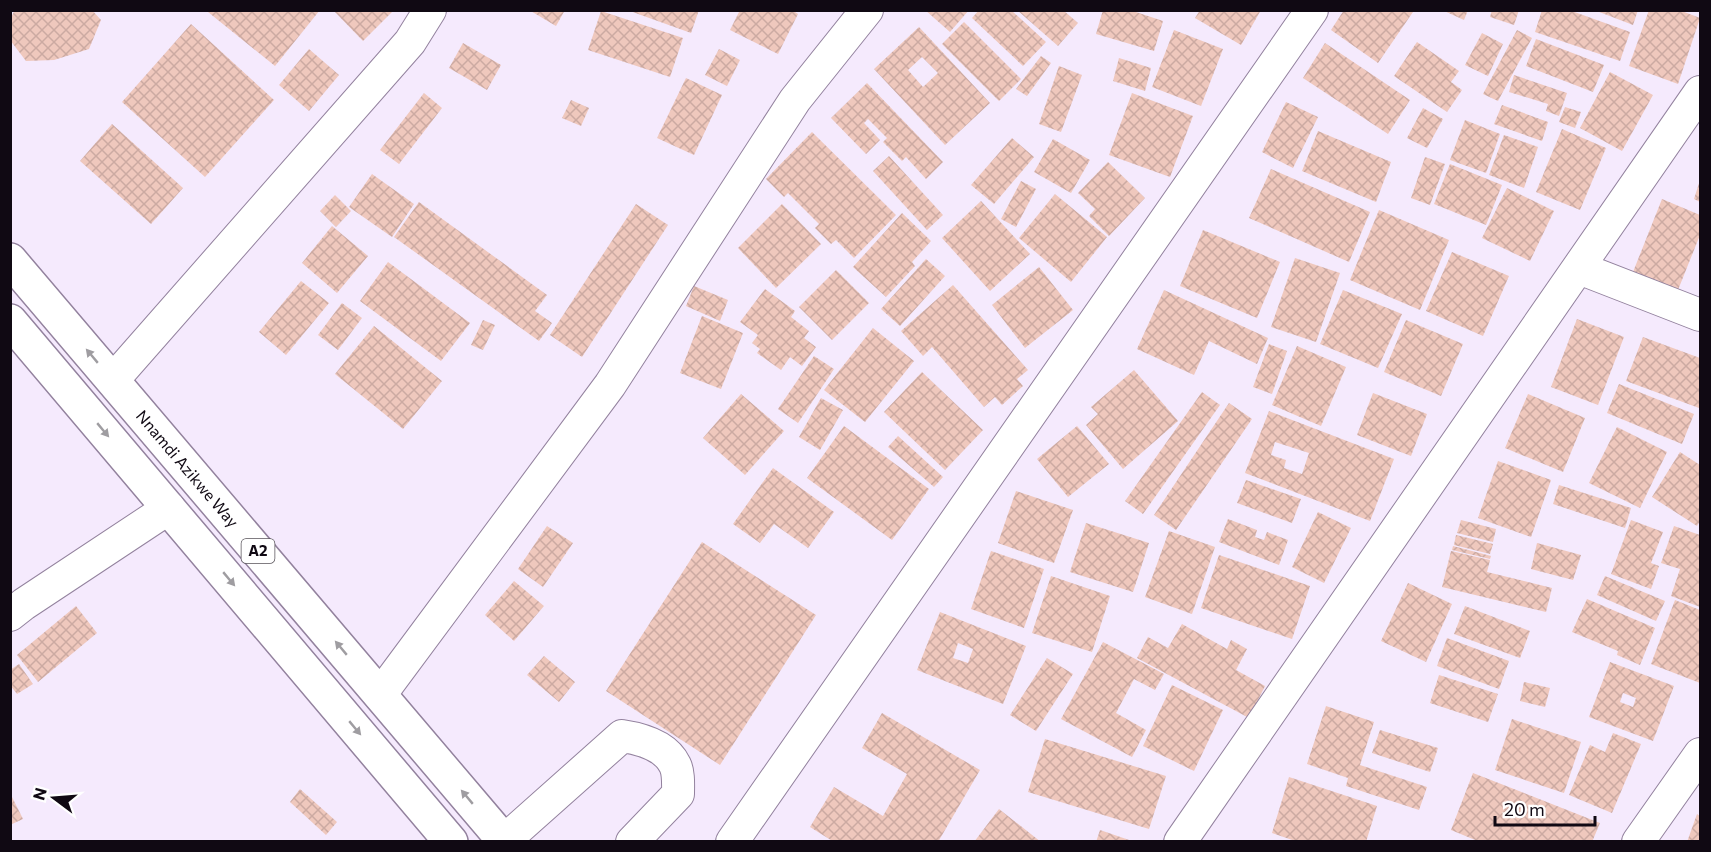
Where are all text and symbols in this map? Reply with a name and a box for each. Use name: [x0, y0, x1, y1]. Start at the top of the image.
one-way arrow: [85, 348, 98, 364]
street label: Nnamdi Azikwe Way: [133, 406, 243, 531]
one-way arrow: [96, 422, 109, 438]
road number: A2: [242, 539, 274, 563]
one-way arrow: [222, 571, 235, 587]
one-way arrow: [334, 640, 347, 656]
one-way arrow: [348, 720, 361, 736]
north arrow: [24, 768, 84, 828]
text: N: [28, 785, 50, 802]
scale bar: [1495, 789, 1596, 827]
one-way arrow: [461, 790, 474, 805]
text: 20 m: [1504, 798, 1545, 820]

